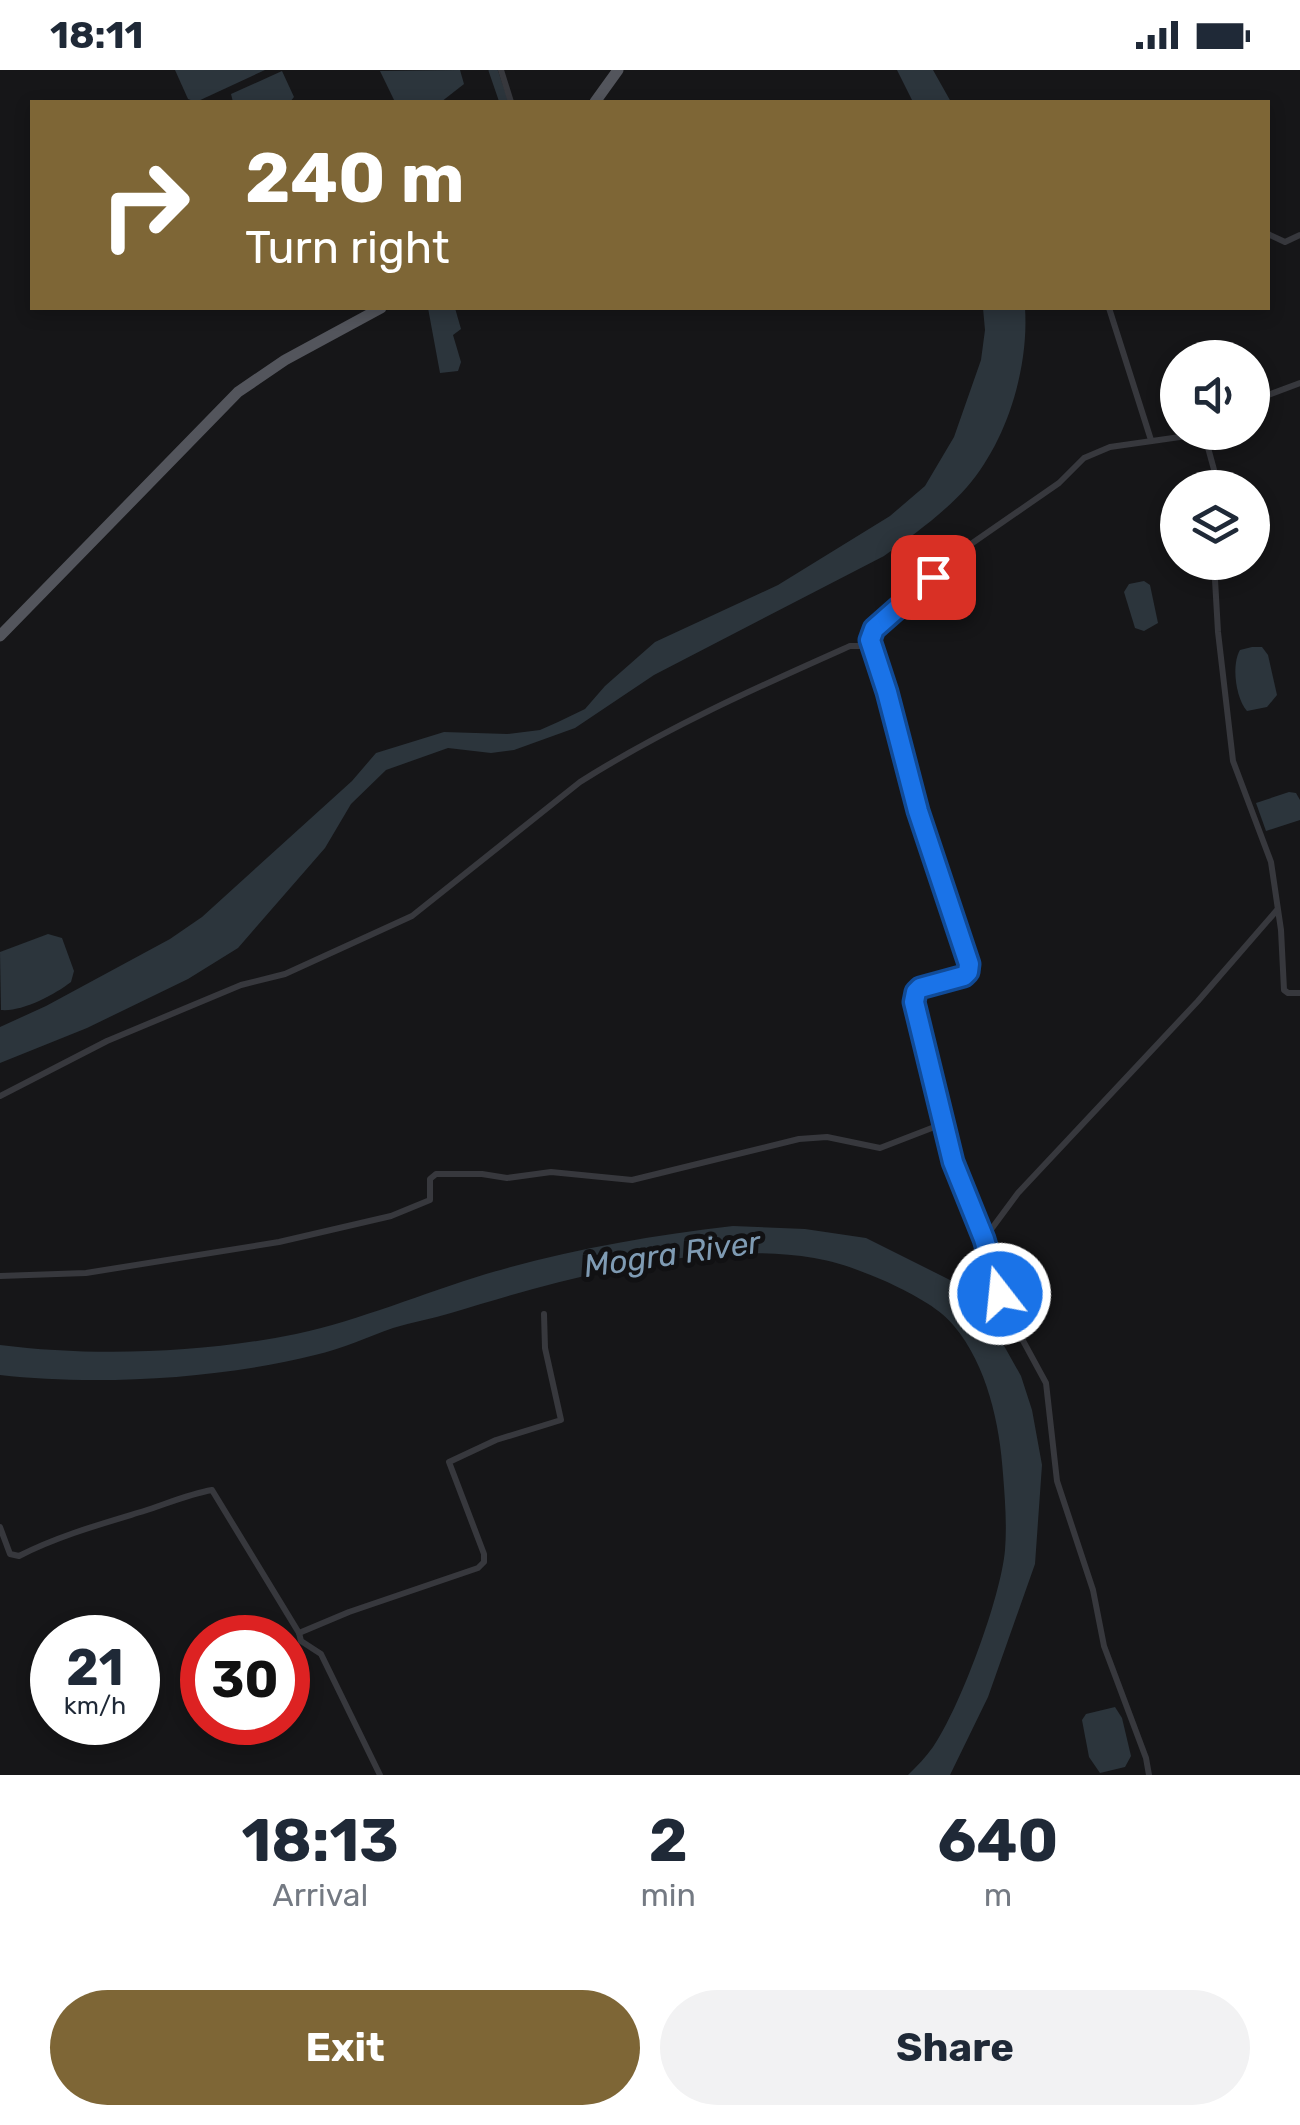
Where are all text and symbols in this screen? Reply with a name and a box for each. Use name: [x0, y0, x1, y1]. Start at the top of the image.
text: 18:11: [50, 12, 143, 58]
text: 240 m: [245, 137, 465, 220]
icon: right: [80, 140, 210, 270]
text: Turn right: [245, 221, 449, 274]
map controls: [1160, 340, 1270, 580]
button: sound: [1160, 340, 1270, 450]
button: layers: [1160, 470, 1270, 580]
pin: [891, 535, 976, 620]
icon: arrive: [906, 550, 961, 605]
water label: Mogra River: [581, 1223, 764, 1285]
position arrow: [948, 1242, 1052, 1346]
speed limit sign: 30: [180, 1615, 310, 1745]
text: 21: [66, 1638, 124, 1698]
text: km/h: [64, 1691, 126, 1720]
text: 18:13: [242, 1805, 399, 1876]
text: 2: [649, 1805, 688, 1876]
text: 640: [938, 1805, 1058, 1876]
text: Arrival: [272, 1876, 368, 1914]
text: min: [640, 1876, 696, 1914]
text: m: [984, 1876, 1012, 1914]
button: Exit: [50, 1990, 640, 2105]
button: Share: [660, 1990, 1250, 2105]

